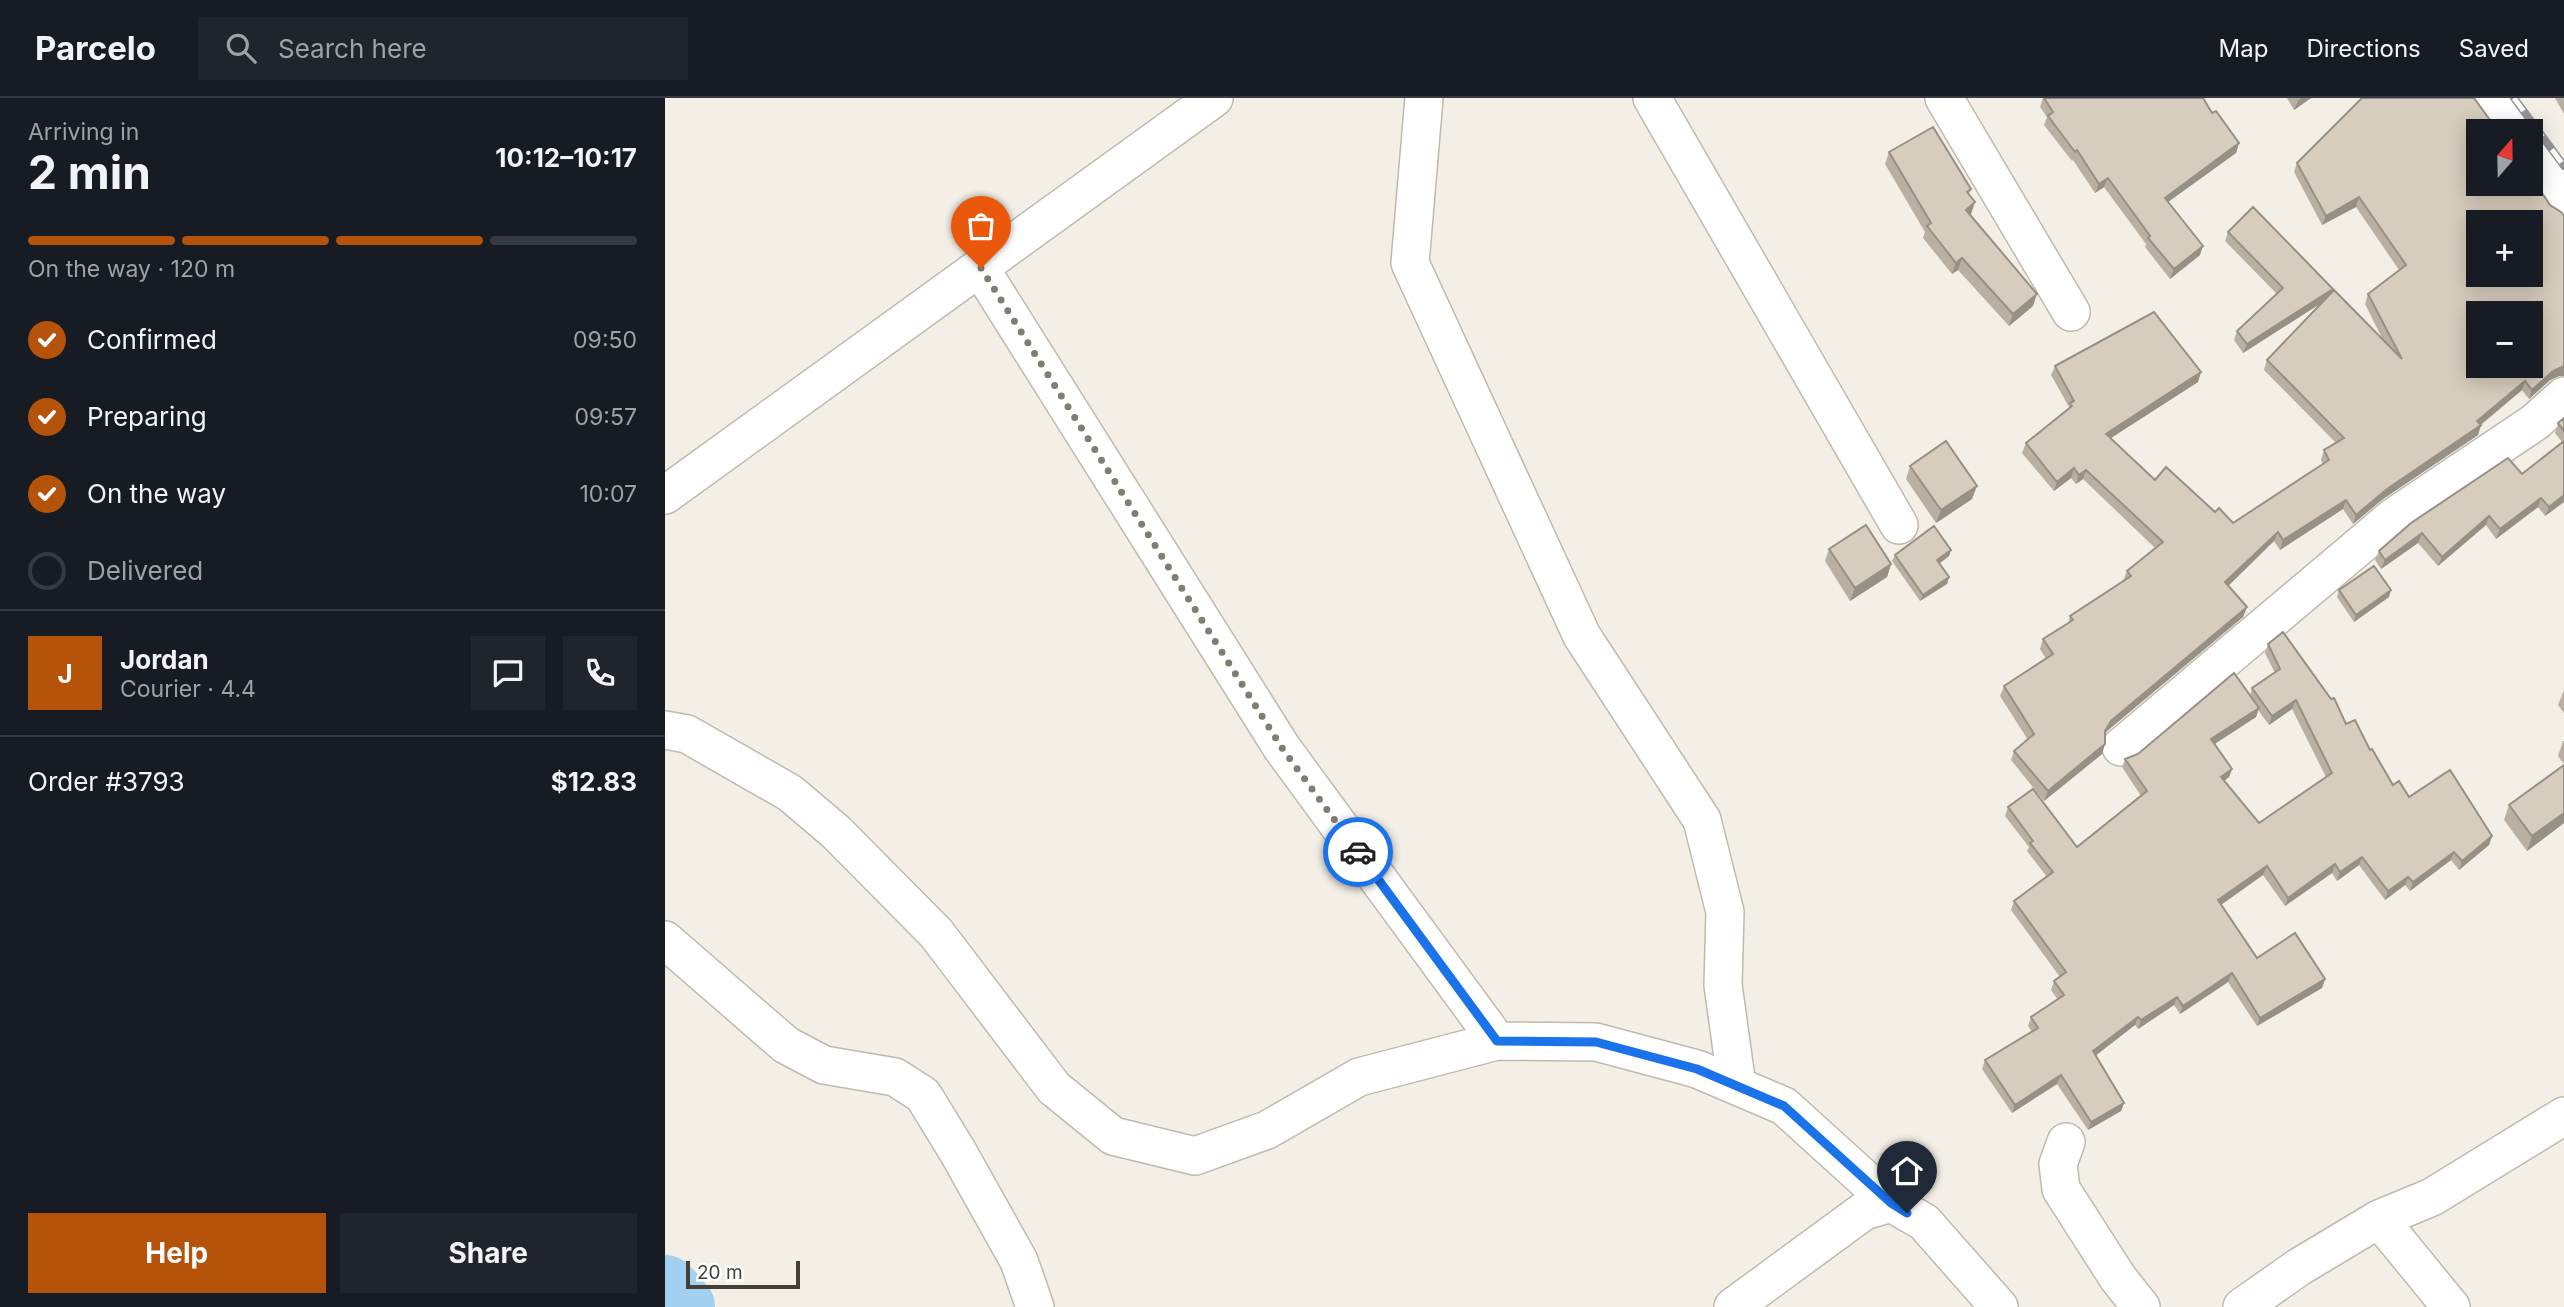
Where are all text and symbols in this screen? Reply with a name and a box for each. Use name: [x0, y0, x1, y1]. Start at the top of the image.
search box: [198, 17, 688, 80]
text: Parcelo: [35, 28, 156, 68]
icon: search: [222, 29, 260, 67]
text: Search here: [278, 33, 427, 64]
text: Map: [2219, 34, 2268, 63]
text: Directions: [2306, 34, 2421, 63]
text: Saved: [2459, 34, 2529, 63]
text: Arriving in: [28, 118, 139, 146]
north arrow: [2466, 119, 2543, 196]
map controls: [2466, 119, 2543, 378]
text: 10:12–10:17: [495, 142, 637, 173]
text: 2 min: [28, 144, 151, 200]
pin: [951, 196, 1011, 268]
icon: bag: [962, 207, 1000, 245]
button: +: [2466, 210, 2543, 287]
text: On the way · 120 m: [28, 255, 235, 283]
button: −: [2466, 301, 2543, 378]
icon: check: [28, 321, 66, 359]
text: Confirmed: [87, 324, 217, 355]
text: 09:50: [573, 326, 637, 354]
icon: check: [28, 398, 66, 436]
text: Preparing: [87, 401, 207, 432]
text: 09:57: [575, 403, 637, 431]
icon: check: [28, 475, 66, 513]
text: On the way: [87, 478, 226, 509]
text: 10:07: [579, 480, 637, 508]
text: Delivered: [87, 555, 203, 586]
button: chat: [471, 636, 545, 710]
button: phone: [563, 636, 637, 710]
text: Jordan: [120, 644, 209, 675]
text: J: [57, 658, 73, 689]
text: Courier · 4.4: [120, 675, 256, 703]
text: Order #3793: [28, 766, 185, 797]
text: $12.83: [551, 766, 637, 797]
courier: [1323, 817, 1393, 887]
icon: car: [1339, 833, 1377, 871]
pin: [1877, 1141, 1937, 1213]
icon: home: [1888, 1152, 1926, 1190]
button: Help: [28, 1213, 326, 1293]
button: Share: [340, 1213, 637, 1293]
scale bar: [686, 1258, 800, 1290]
text: 20 m: [697, 1261, 743, 1284]

